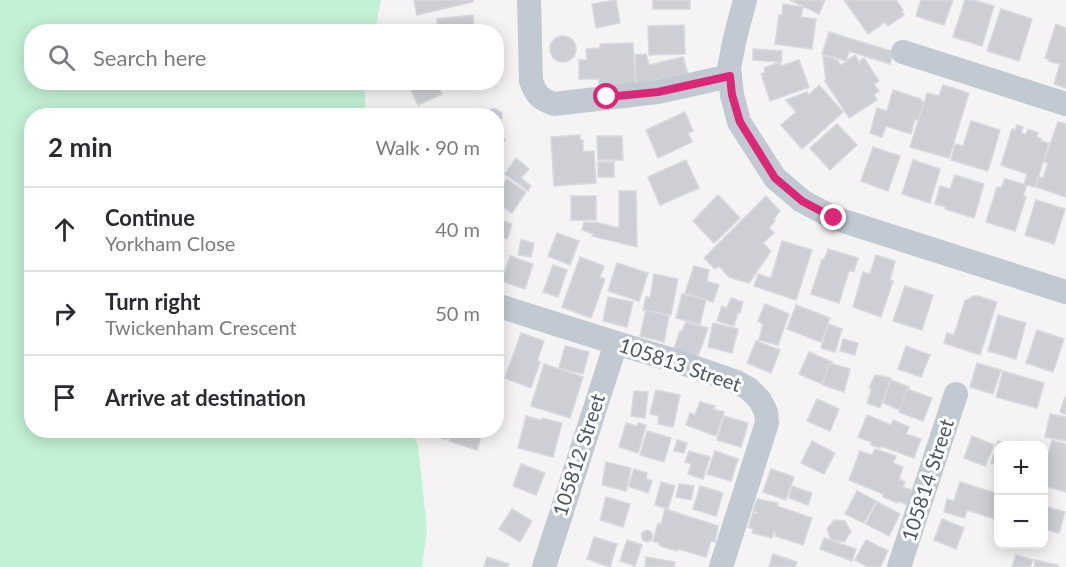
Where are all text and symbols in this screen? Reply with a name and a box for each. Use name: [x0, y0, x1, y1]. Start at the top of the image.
search box: [24, 24, 504, 90]
icon: search: [45, 41, 78, 74]
text: Search here: [93, 44, 206, 71]
route start: [593, 83, 619, 109]
text: 2 min: [48, 131, 112, 163]
text: Walk · 90 m: [375, 135, 480, 159]
text: Continue: [105, 204, 195, 231]
route end: [820, 204, 846, 230]
icon: ahead: [48, 213, 81, 246]
text: 40 m: [435, 217, 480, 241]
text: Yorkham Close: [105, 231, 235, 255]
text: Turn right: [105, 288, 200, 315]
icon: right: [48, 297, 81, 330]
text: 50 m: [435, 301, 480, 325]
text: Twickenham Crescent: [105, 315, 297, 339]
street label: 105813 Street: [616, 332, 744, 396]
icon: arrive: [48, 381, 81, 414]
text: Arrive at destination: [105, 384, 306, 411]
street label: 105812 Street: [547, 390, 609, 519]
street label: 105814 Street: [896, 415, 958, 544]
map controls: [994, 441, 1048, 549]
button: +: [994, 441, 1048, 495]
button: −: [994, 495, 1048, 549]

